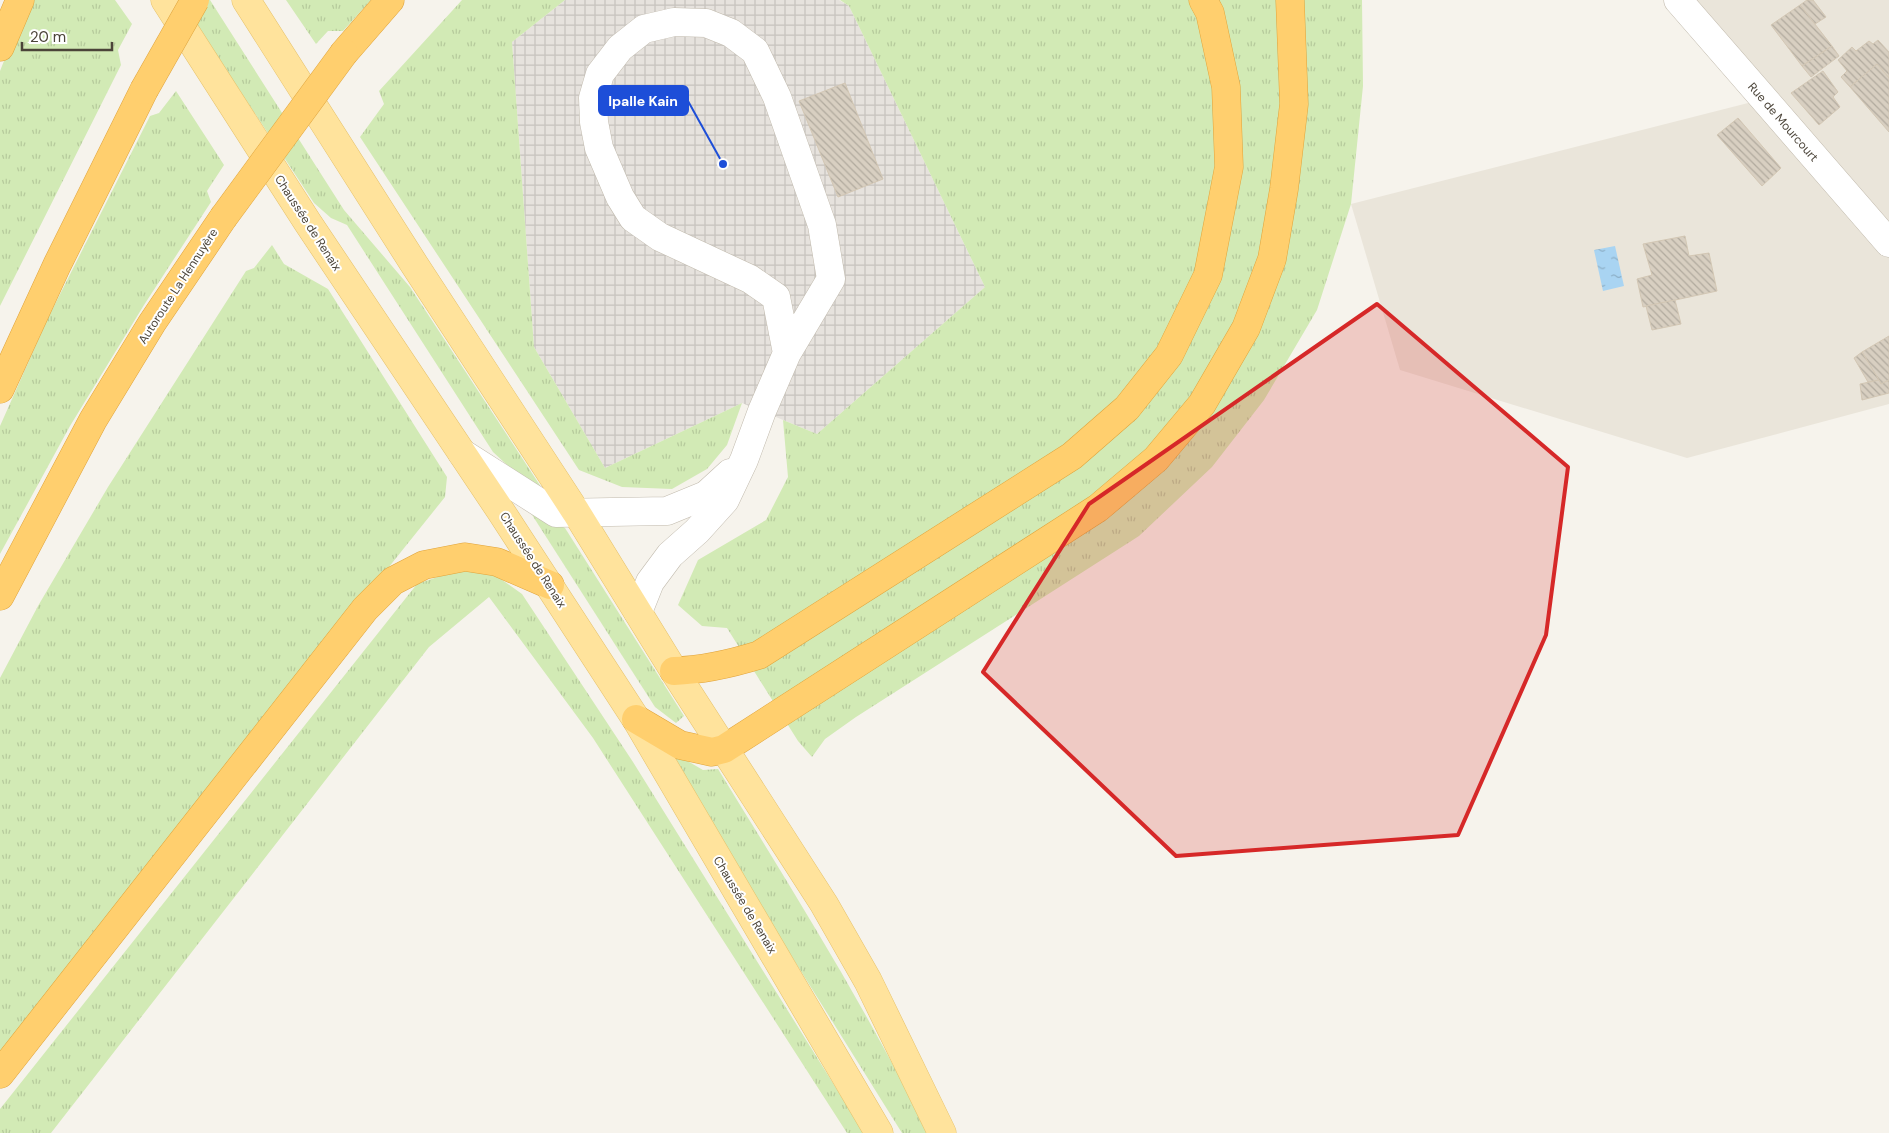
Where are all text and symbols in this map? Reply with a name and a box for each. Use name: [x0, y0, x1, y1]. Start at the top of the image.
scale bar: [22, 20, 112, 52]
text: 20 m: [30, 27, 66, 47]
street label: Rue de Mourcourt: [1744, 79, 1822, 165]
callout: Ipalle Kain: [599, 86, 688, 115]
text: Ipalle Kain: [608, 92, 678, 110]
street label: Chaussée de Renaix: [271, 172, 345, 274]
street label: Autoroute La Hennuyère: [135, 225, 222, 347]
street label: Chaussée de Renaix: [496, 509, 570, 611]
street label: Chaussée de Renaix: [710, 853, 781, 957]

